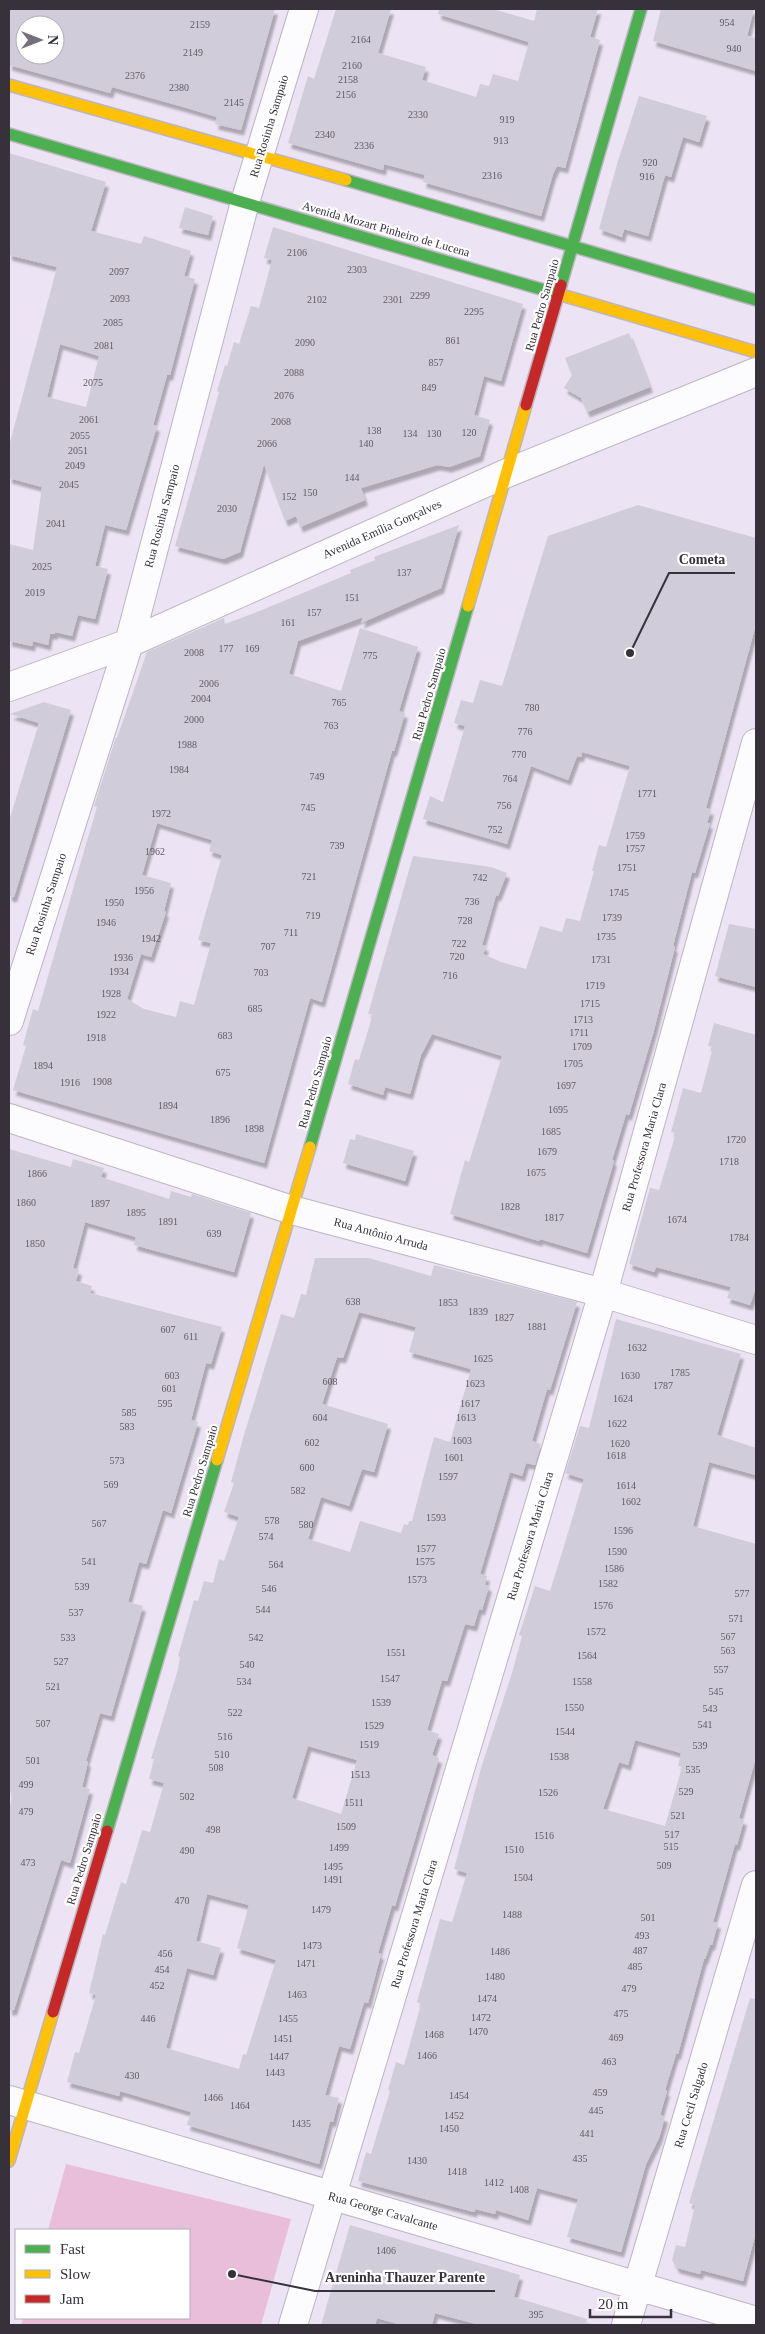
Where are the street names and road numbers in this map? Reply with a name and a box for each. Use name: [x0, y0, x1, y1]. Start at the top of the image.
street label: Rua Rosinha Sampaio: [247, 73, 291, 179]
street label: Avenida Mozart Pinheiro de Lucena: [301, 198, 472, 260]
street label: Rua Pedro Sampaio: [522, 257, 562, 353]
street label: Rua Rosinha Sampaio: [141, 463, 183, 569]
street label: Avenida Emília Gonçalves: [321, 496, 444, 562]
street label: Rua Pedro Sampaio: [409, 646, 449, 742]
street label: Rua Rosinha Sampaio: [23, 851, 69, 957]
street label: Rua Pedro Sampaio: [295, 1034, 335, 1130]
street label: Rua Professora Maria Clara: [619, 1080, 669, 1213]
street label: Rua Antônio Arruda: [332, 1215, 430, 1254]
street label: Rua Pedro Sampaio: [179, 1423, 221, 1519]
street label: Rua Professora Maria Clara: [504, 1469, 556, 1602]
street label: Rua Pedro Sampaio: [63, 1811, 105, 1907]
street label: Rua Professora Maria Clara: [388, 1857, 440, 1990]
street label: Rua Cecil Salgado: [671, 2060, 711, 2150]
street label: Rua George Cavalcante: [326, 2189, 440, 2233]

